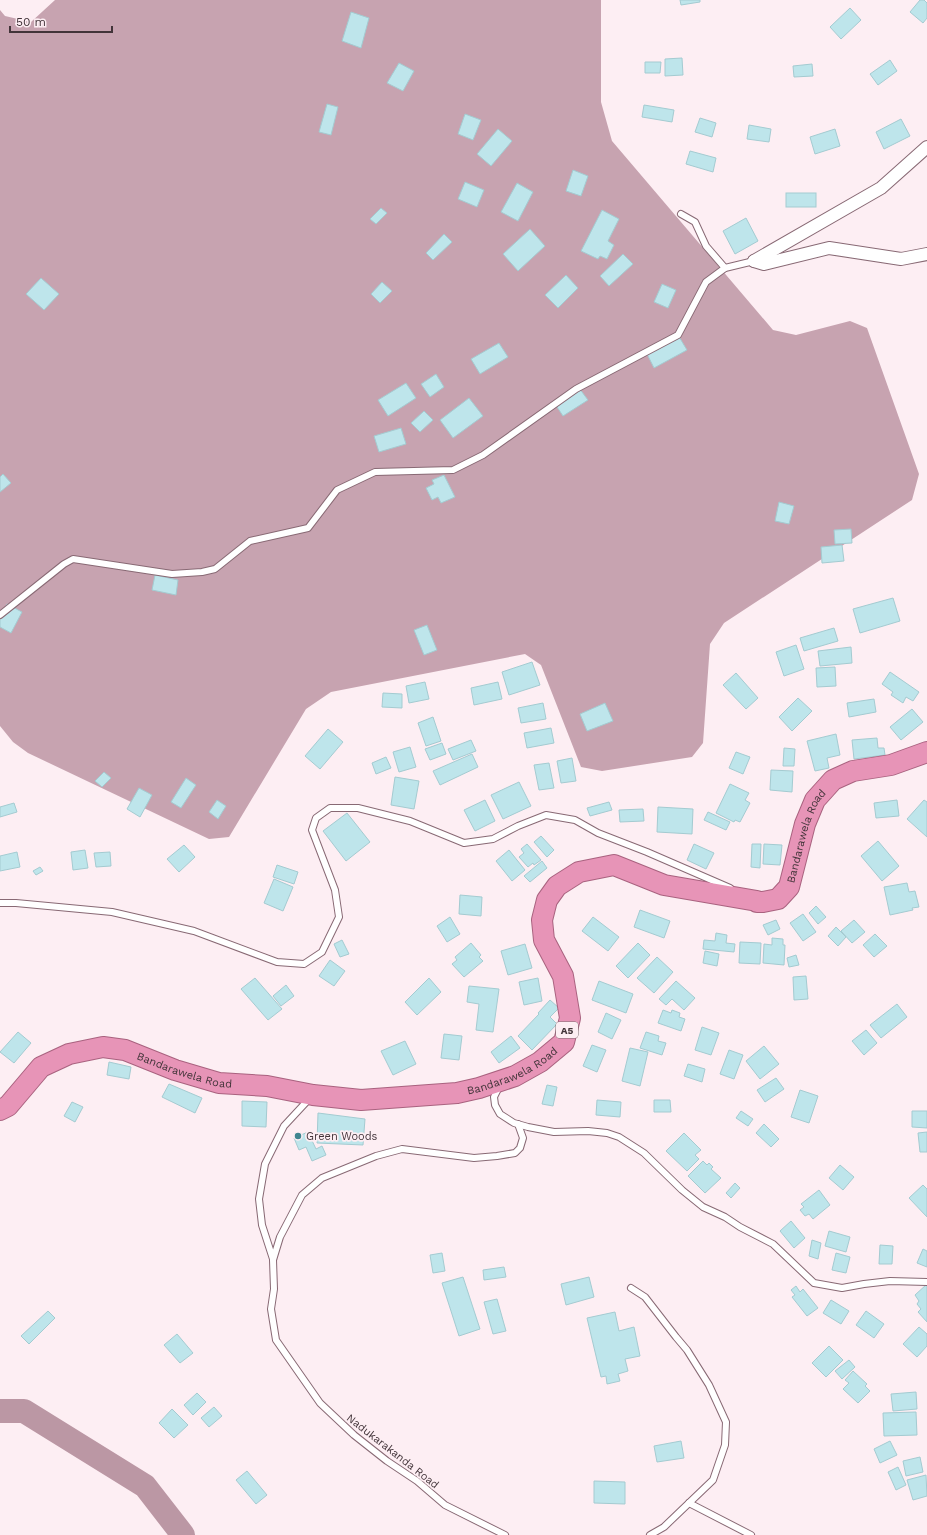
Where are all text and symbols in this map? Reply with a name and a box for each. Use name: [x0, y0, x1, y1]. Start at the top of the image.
scale bar: [10, 8, 112, 34]
text: 50 m: [16, 15, 46, 29]
street label: Bandarawela Road: [784, 787, 829, 884]
road number: A5: [556, 1022, 578, 1038]
street label: Bandarawela Road: [466, 1044, 560, 1098]
street label: Bandarawela Road: [135, 1049, 232, 1091]
place label: Green Woods: [306, 1130, 378, 1143]
marker: Green Woods: [293, 1131, 303, 1141]
street label: Nadukarakanda Road: [344, 1411, 441, 1491]

